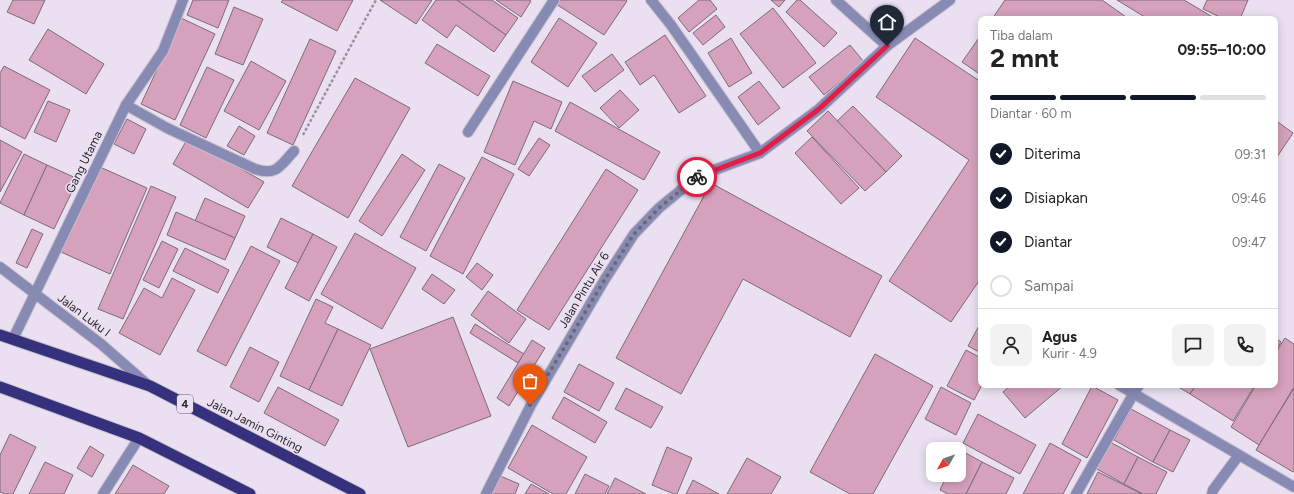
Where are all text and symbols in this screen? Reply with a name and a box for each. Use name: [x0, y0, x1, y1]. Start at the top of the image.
pin: [870, 5, 904, 46]
icon: home: [876, 11, 898, 33]
text: Tiba dalam: [990, 28, 1052, 43]
text: 09:55–10:00: [1177, 41, 1266, 59]
text: 2 mnt: [990, 42, 1059, 74]
text: Diantar · 60 m: [990, 106, 1071, 121]
street label: Gang Utama: [63, 129, 105, 195]
icon: check: [990, 143, 1012, 165]
text: Diterima: [1024, 145, 1081, 163]
text: 09:31: [1235, 147, 1266, 162]
courier: [677, 157, 717, 197]
icon: bike: [686, 166, 708, 188]
icon: check: [990, 187, 1012, 209]
text: Disiapkan: [1024, 189, 1088, 207]
text: 09:46: [1232, 191, 1266, 206]
icon: check: [990, 231, 1012, 253]
text: Diantar: [1024, 233, 1072, 251]
text: 09:47: [1232, 235, 1266, 250]
street label: Jalan Pintu Air 6: [556, 249, 612, 330]
text: Sampai: [1024, 277, 1074, 295]
street label: Jalan Luku I: [55, 291, 113, 339]
button: person: [990, 324, 1032, 366]
button: chat: [1172, 324, 1214, 366]
button: phone: [1224, 324, 1266, 366]
text: Agus: [1042, 328, 1077, 346]
text: Kurir · 4.9: [1042, 346, 1097, 361]
pin: [513, 364, 547, 405]
icon: bag: [519, 370, 541, 392]
road number: 4: [177, 395, 193, 413]
street label: Jalan Jamin Ginting: [205, 395, 305, 455]
north arrow: [926, 442, 966, 482]
map controls: [926, 442, 966, 482]

